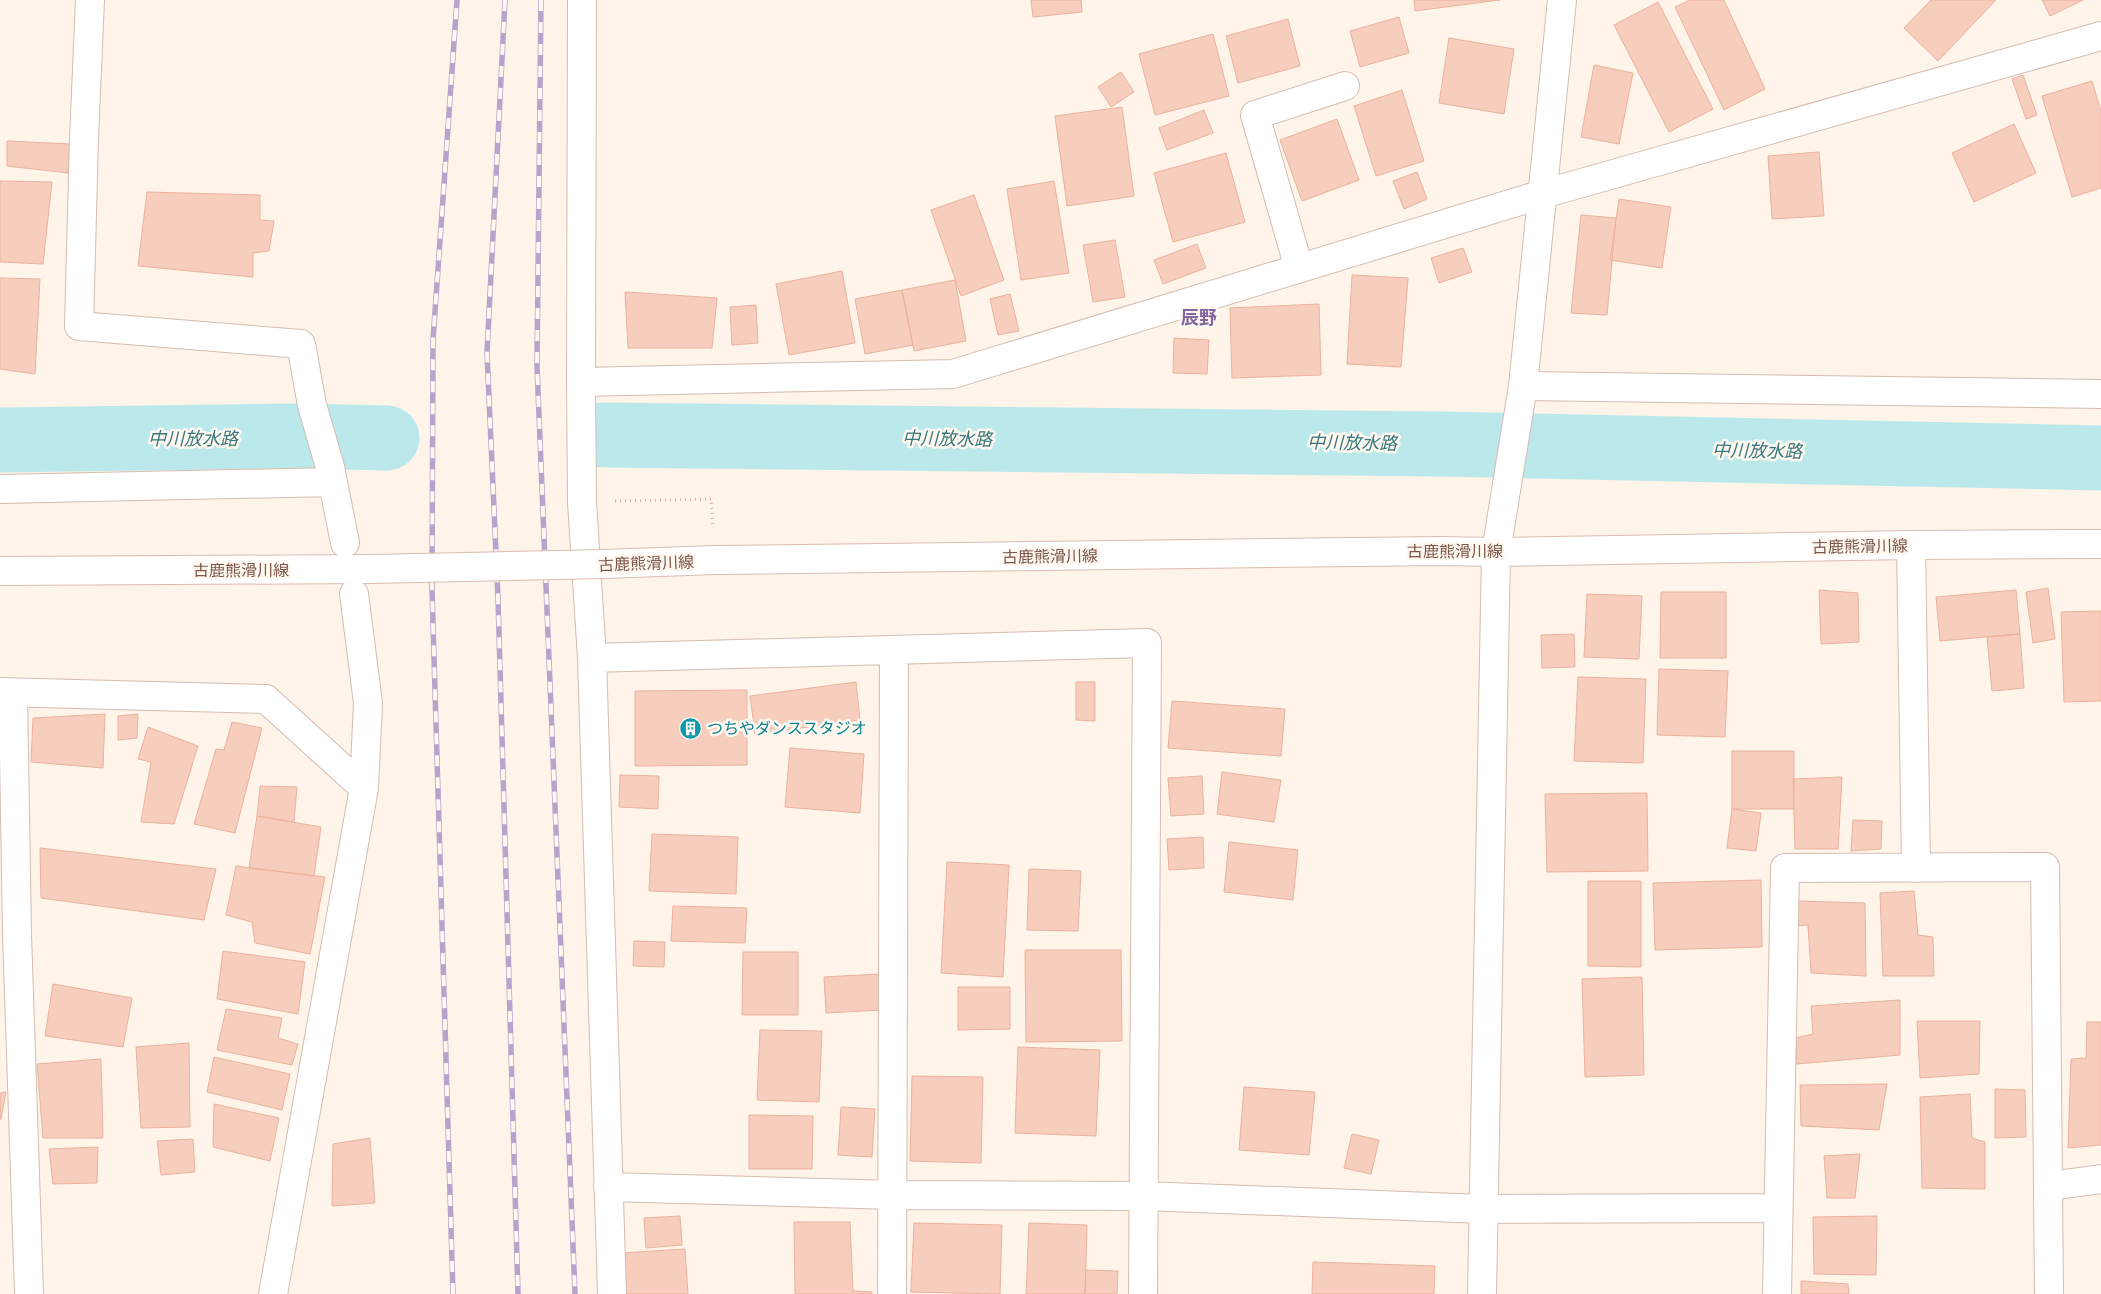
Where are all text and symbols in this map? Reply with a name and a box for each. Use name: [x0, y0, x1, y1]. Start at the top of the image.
district label: 辰野: [1181, 307, 1217, 329]
water label: 中川放水路: [902, 427, 994, 451]
water label: 中川放水路: [148, 428, 240, 450]
water label: 中川放水路: [1307, 431, 1399, 455]
water label: 中川放水路: [1712, 439, 1804, 463]
street label: 古鹿熊滑川線: [1812, 536, 1908, 557]
street label: 古鹿熊滑川線: [1407, 542, 1503, 561]
street label: 古鹿熊滑川線: [1002, 546, 1098, 567]
street label: 古鹿熊滑川線: [598, 552, 694, 575]
street label: 古鹿熊滑川線: [193, 561, 289, 580]
building icon: つちやダンススタジオ: [679, 716, 703, 740]
place label: つちやダンススタジオ: [707, 719, 867, 738]

